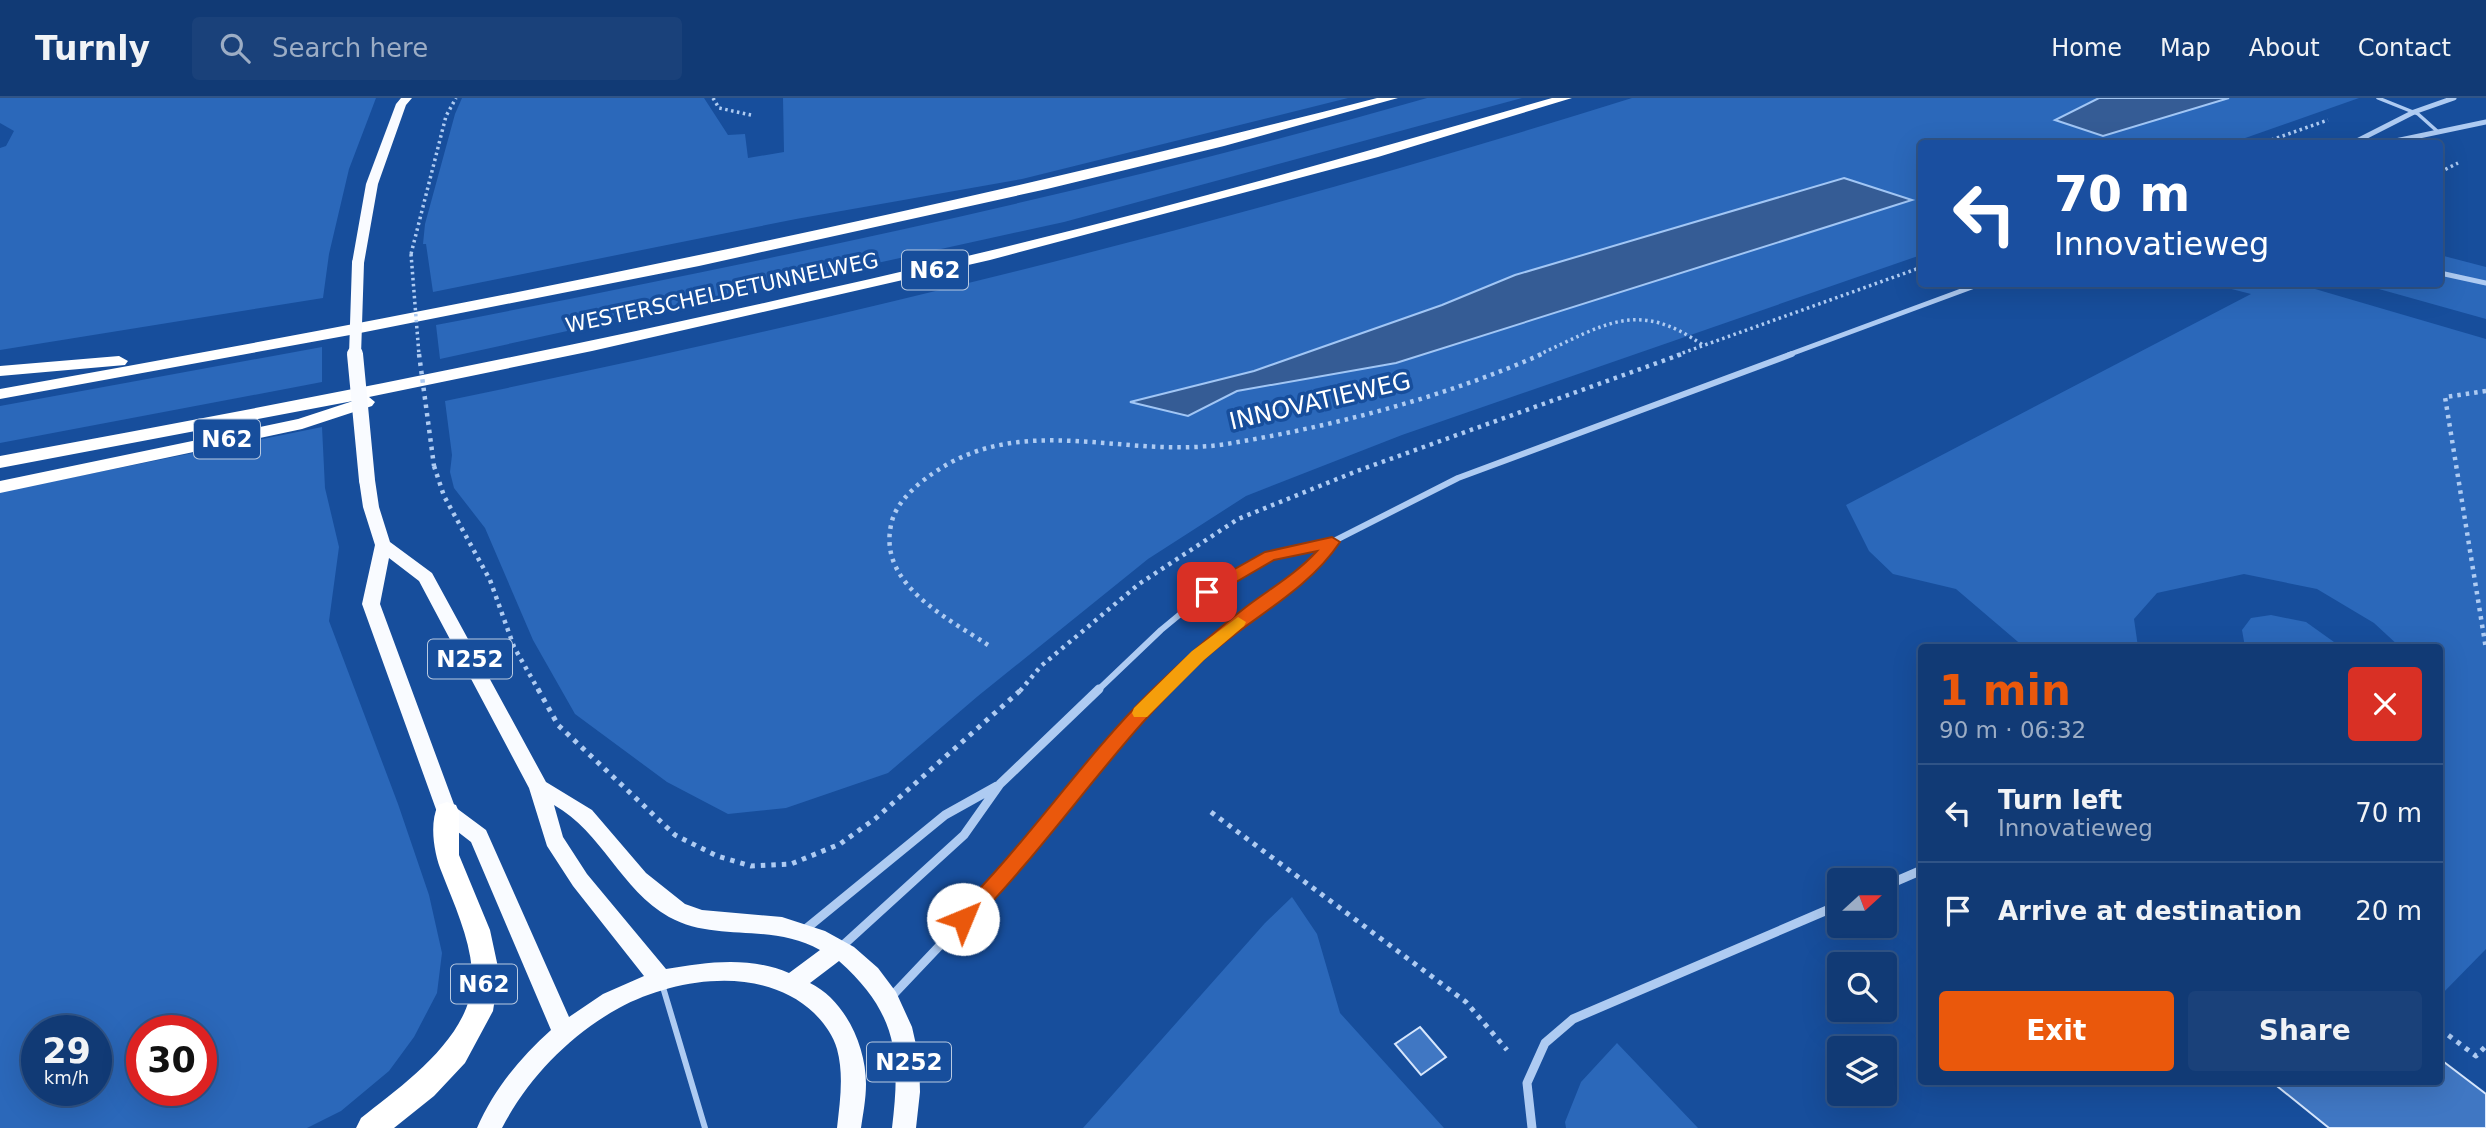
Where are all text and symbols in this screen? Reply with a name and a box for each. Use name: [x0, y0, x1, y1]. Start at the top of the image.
search box: [192, 17, 682, 80]
text: Turnly: [35, 29, 150, 68]
icon: search: [216, 29, 254, 67]
text: Search here: [272, 33, 428, 63]
text: Home: [2051, 34, 2122, 62]
text: Map: [2160, 34, 2211, 62]
text: About: [2249, 34, 2320, 62]
text: Contact: [2358, 34, 2451, 62]
text: 70 m: [2054, 166, 2190, 223]
icon: left: [1939, 168, 2030, 259]
text: Innovatieweg: [2054, 225, 2269, 263]
street label: WESTERSCHELDETUNNELWEG: [563, 248, 881, 338]
road number: N62: [902, 251, 968, 290]
street label: INNOVATIEWEG: [1227, 367, 1413, 435]
road number: N62: [194, 420, 260, 458]
pin: [1177, 562, 1237, 622]
icon: arrive: [1188, 573, 1226, 611]
road number: N252: [428, 639, 512, 678]
text: 1 min: [1939, 666, 2071, 715]
button: close: [2348, 667, 2422, 741]
text: 90 m · 06:32: [1939, 717, 2086, 743]
text: Turn left: [1998, 785, 2122, 815]
icon: left: [1939, 794, 1977, 832]
text: 70 m: [2355, 798, 2422, 828]
text: Innovatieweg: [1998, 815, 2153, 841]
north arrow: [1827, 868, 1897, 938]
map controls: [1827, 868, 1897, 1106]
position arrow: [926, 882, 1000, 956]
icon: arrive: [1939, 892, 1977, 930]
text: Arrive at destination: [1998, 896, 2302, 926]
text: 20 m: [2355, 896, 2422, 926]
button: search: [1827, 952, 1897, 1022]
road number: N62: [451, 964, 517, 1004]
button: Exit: [1939, 991, 2174, 1071]
button: Share: [2188, 991, 2422, 1071]
speed limit sign: 30: [126, 1015, 217, 1106]
text: 29: [42, 1031, 91, 1071]
button: layers: [1827, 1036, 1897, 1106]
road number: N252: [867, 1043, 951, 1082]
text: km/h: [44, 1067, 89, 1088]

